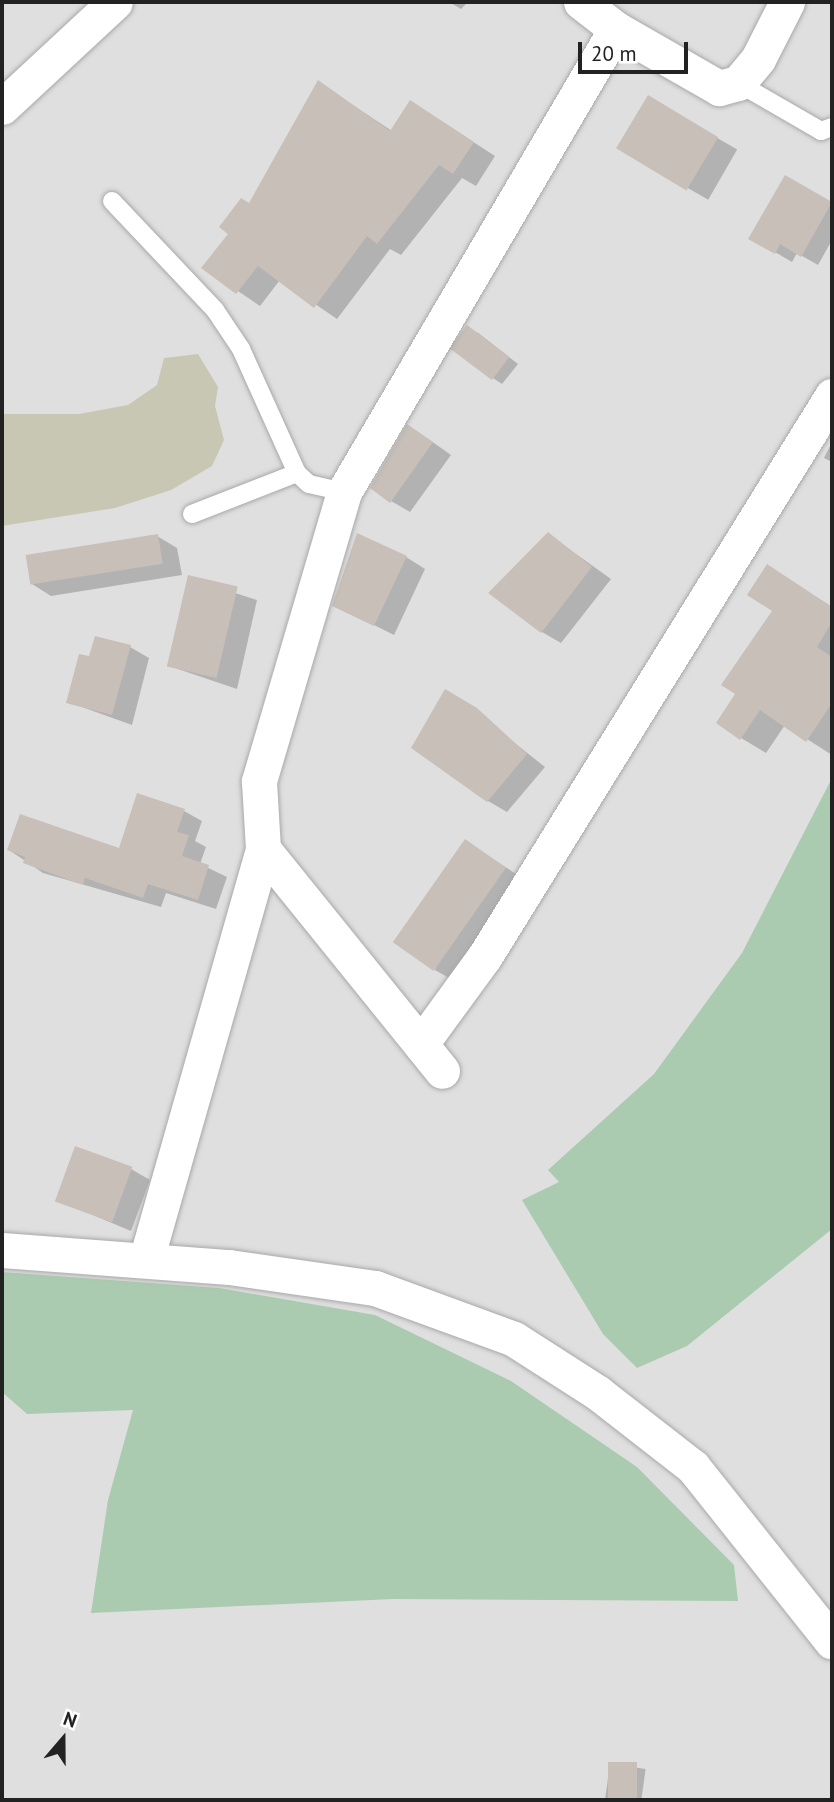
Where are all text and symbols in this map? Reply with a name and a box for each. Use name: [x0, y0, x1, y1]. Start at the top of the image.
scale bar: [582, 28, 692, 72]
text: 20 m: [591, 40, 637, 67]
north arrow: [28, 1704, 98, 1774]
text: N: [60, 1706, 80, 1733]

